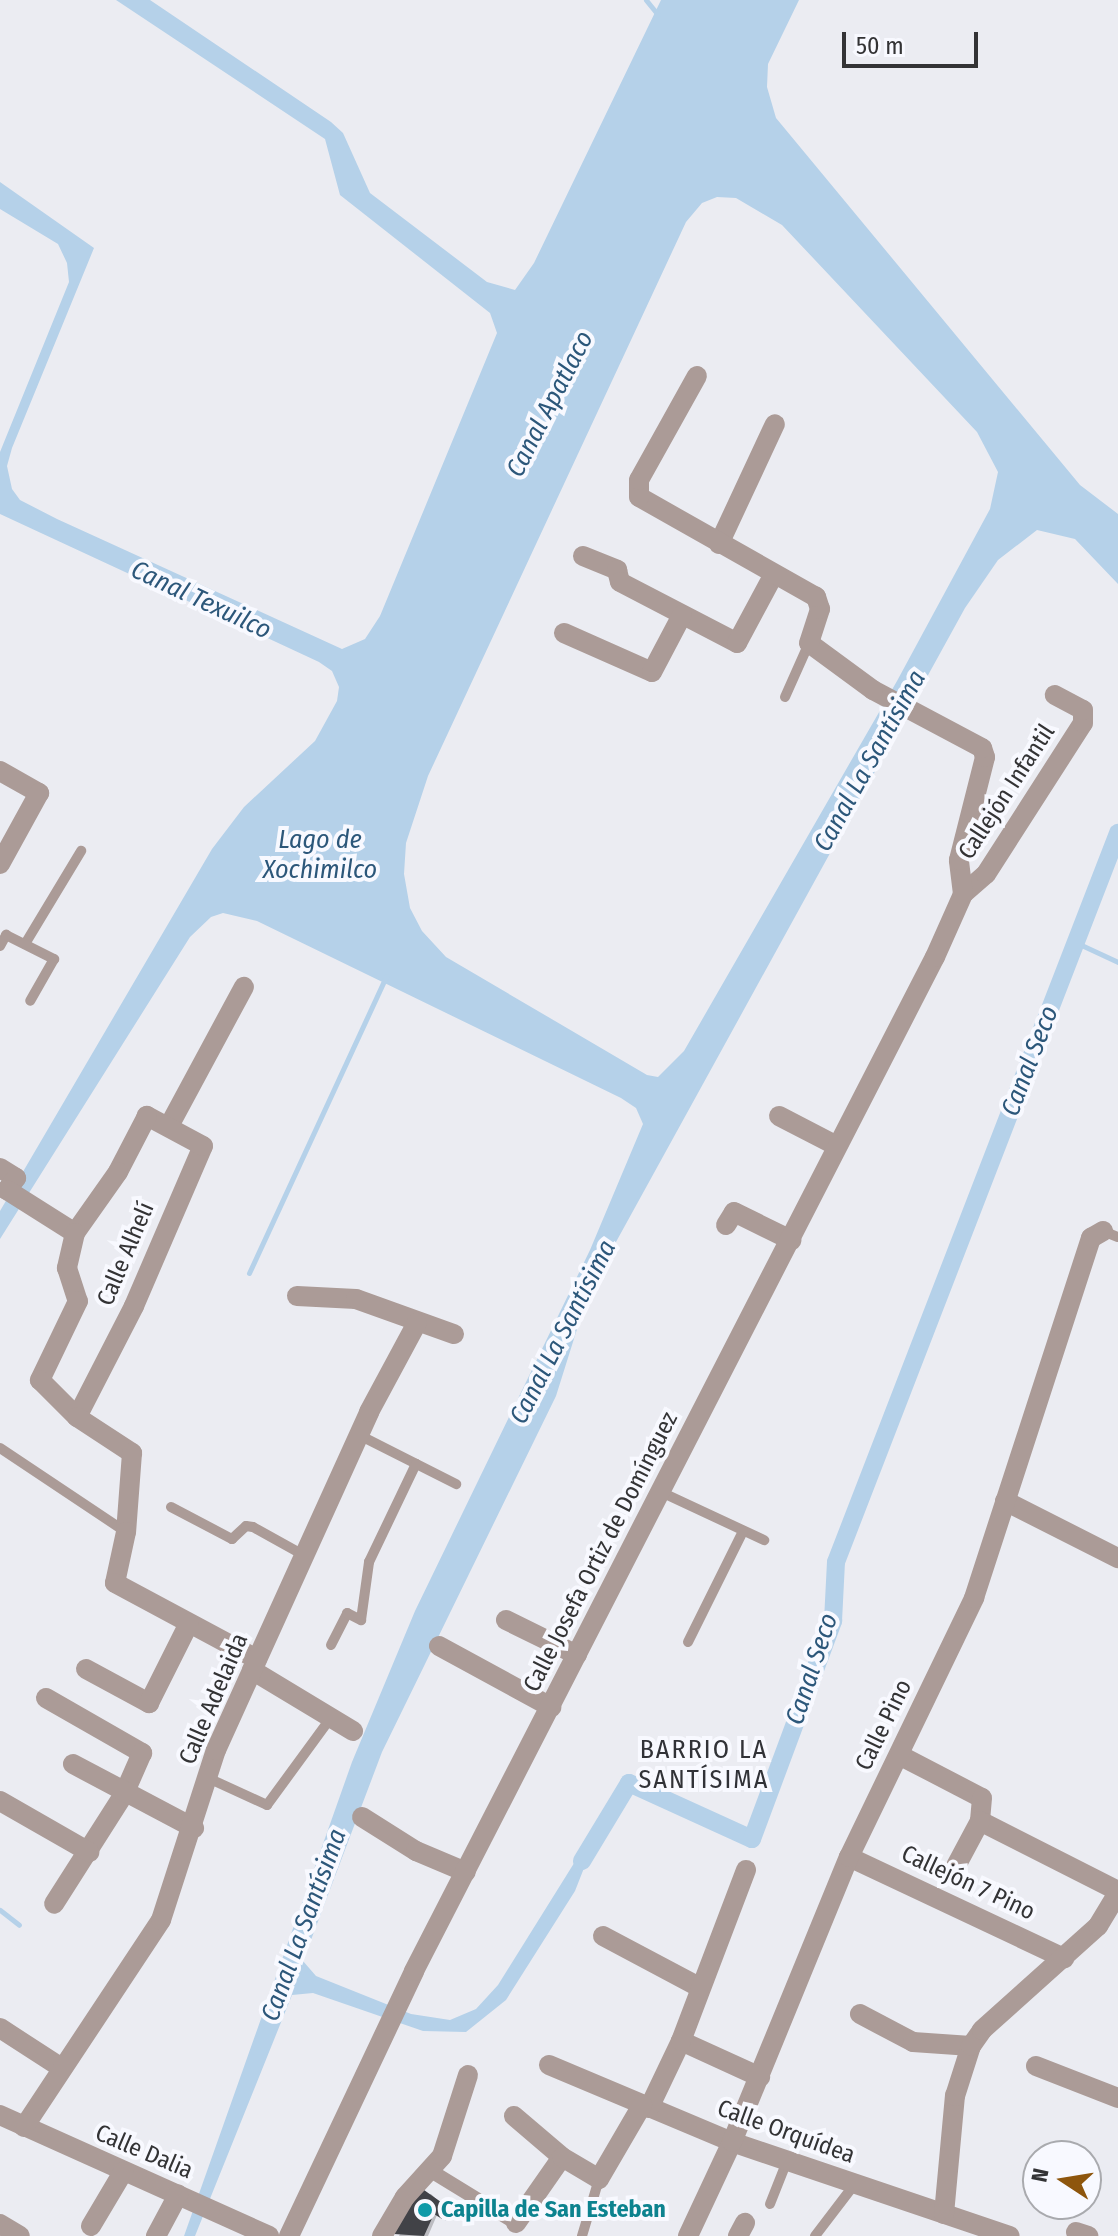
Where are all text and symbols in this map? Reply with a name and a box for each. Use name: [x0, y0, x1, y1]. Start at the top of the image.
scale bar: [846, 16, 982, 66]
text: 50 m: [856, 32, 904, 60]
water label: Canal Apatlaco: [500, 326, 600, 482]
water label: Canal Texuilco: [126, 554, 276, 646]
water label: Canal La Santísima: [807, 665, 933, 857]
street label: Callejón Infantil: [953, 719, 1061, 865]
water label: Lago de Xochimilco: [263, 824, 377, 886]
water label: Canal Seco: [995, 1002, 1065, 1120]
street label: Calle Alhelí: [91, 1198, 161, 1310]
water label: Canal La Santísima: [503, 1235, 623, 1429]
street label: Calle Josefa Ortiz de Domínguez: [518, 1407, 684, 1697]
water label: Canal Seco: [779, 1609, 845, 1729]
street label: Calle Adelaida: [173, 1629, 255, 1769]
street label: Calle Pino: [850, 1675, 918, 1775]
district label: BARRIO LA SANTÍSIMA: [639, 1734, 769, 1796]
water label: Canal La Santísima: [255, 1825, 353, 2025]
street label: Callejón 7 Pino: [897, 1840, 1039, 1926]
street label: Calle Orquídea: [713, 2094, 859, 2170]
street label: Calle Dalia: [91, 2119, 197, 2185]
north arrow: [1022, 2140, 1102, 2220]
text: N: [1025, 2166, 1055, 2185]
place label: Capilla de San Esteban: [441, 2196, 666, 2224]
marker: Capilla de San Esteban: [416, 2201, 434, 2219]

